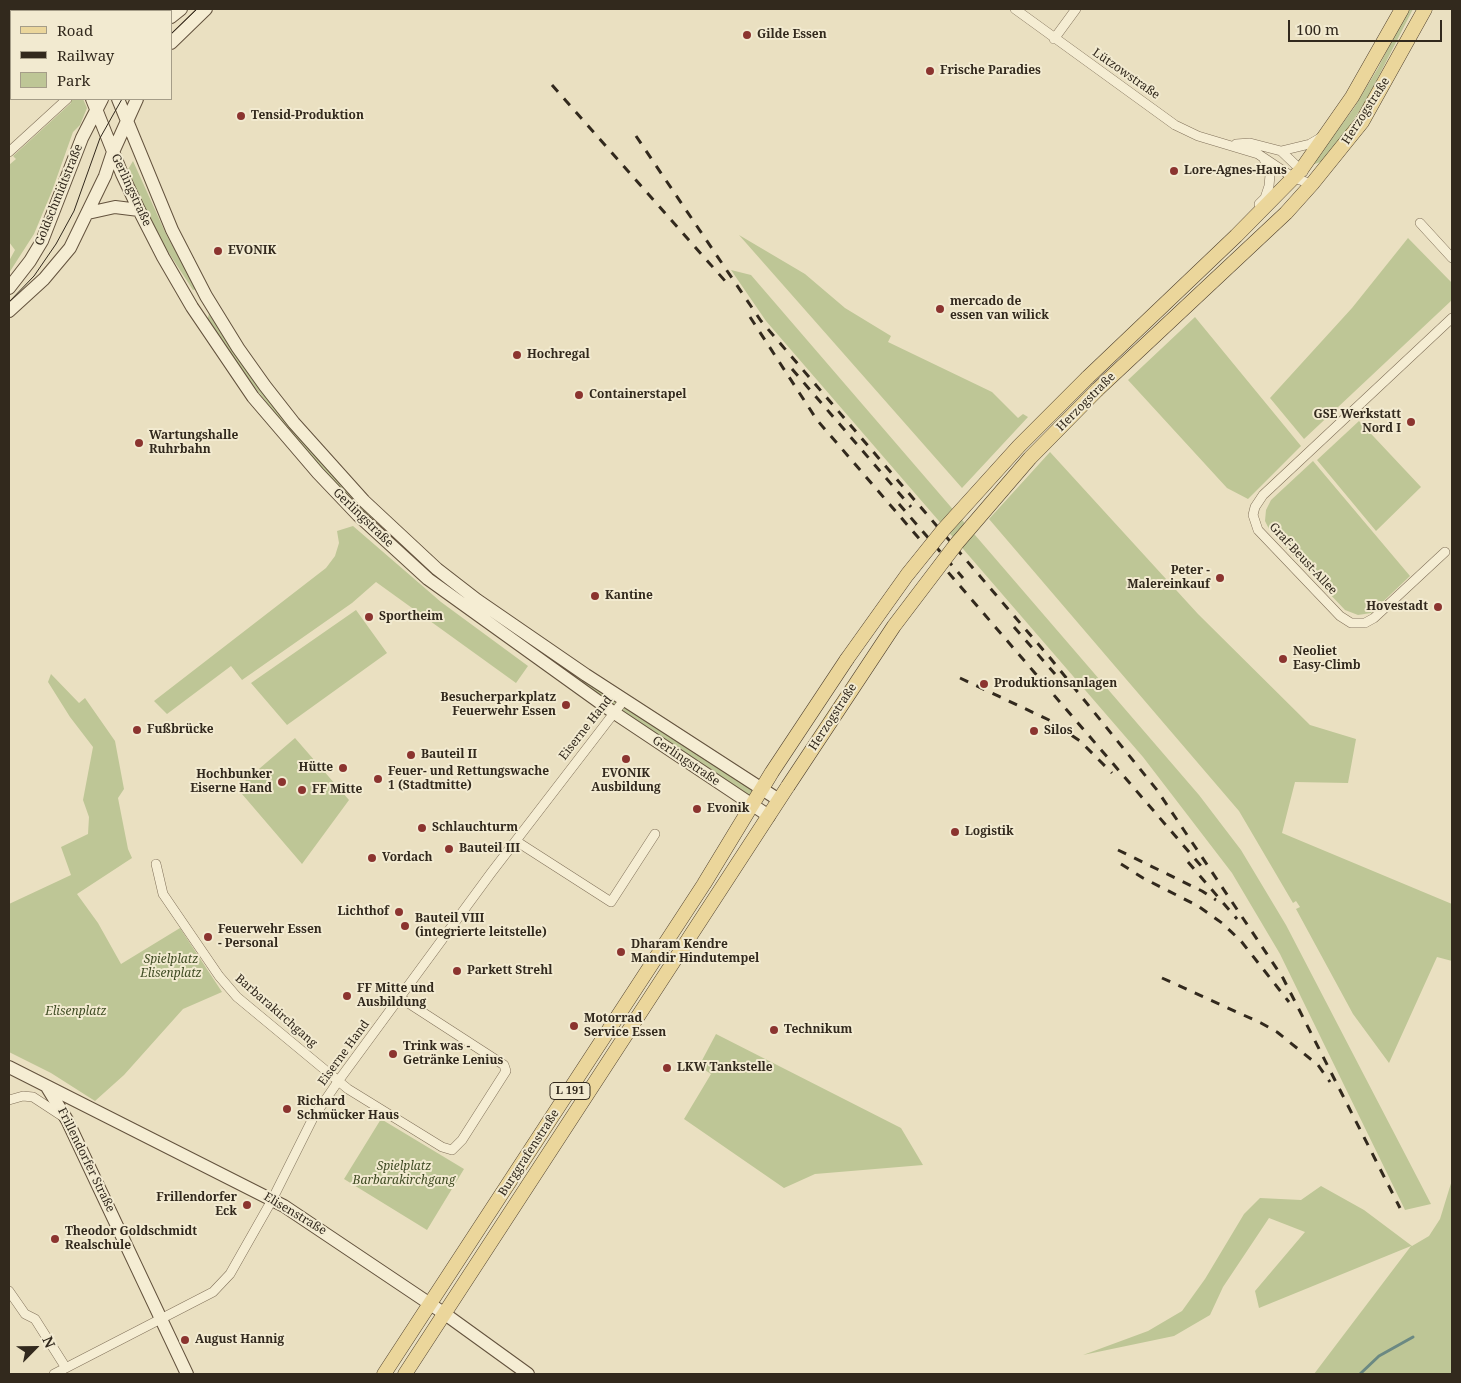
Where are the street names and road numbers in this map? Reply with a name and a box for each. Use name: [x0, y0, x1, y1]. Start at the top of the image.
street label: Lützowstraße: [1090, 46, 1162, 102]
street label: Herzogstraße: [1339, 75, 1393, 147]
street label: Goldschmidtstraße: [32, 142, 86, 248]
street label: Gerlingstraße: [108, 151, 154, 229]
street label: Herzogstraße: [1054, 370, 1118, 434]
street label: Gerlingstraße: [330, 486, 396, 550]
street label: Graf-Beust-Allee: [1266, 520, 1340, 598]
street label: Herzogstraße: [806, 681, 860, 753]
street label: Eiserne Hand: [556, 693, 616, 763]
street label: Gerlingstraße: [649, 733, 723, 789]
street label: Barbarakirchgang: [232, 971, 320, 1051]
street label: Eiserne Hand: [315, 1017, 373, 1089]
road number: L 191: [550, 1082, 590, 1100]
street label: Frillendorfer Straße: [54, 1105, 118, 1215]
street label: Burggrafenstraße: [496, 1107, 562, 1199]
street label: Elisenstraße: [261, 1190, 329, 1238]

